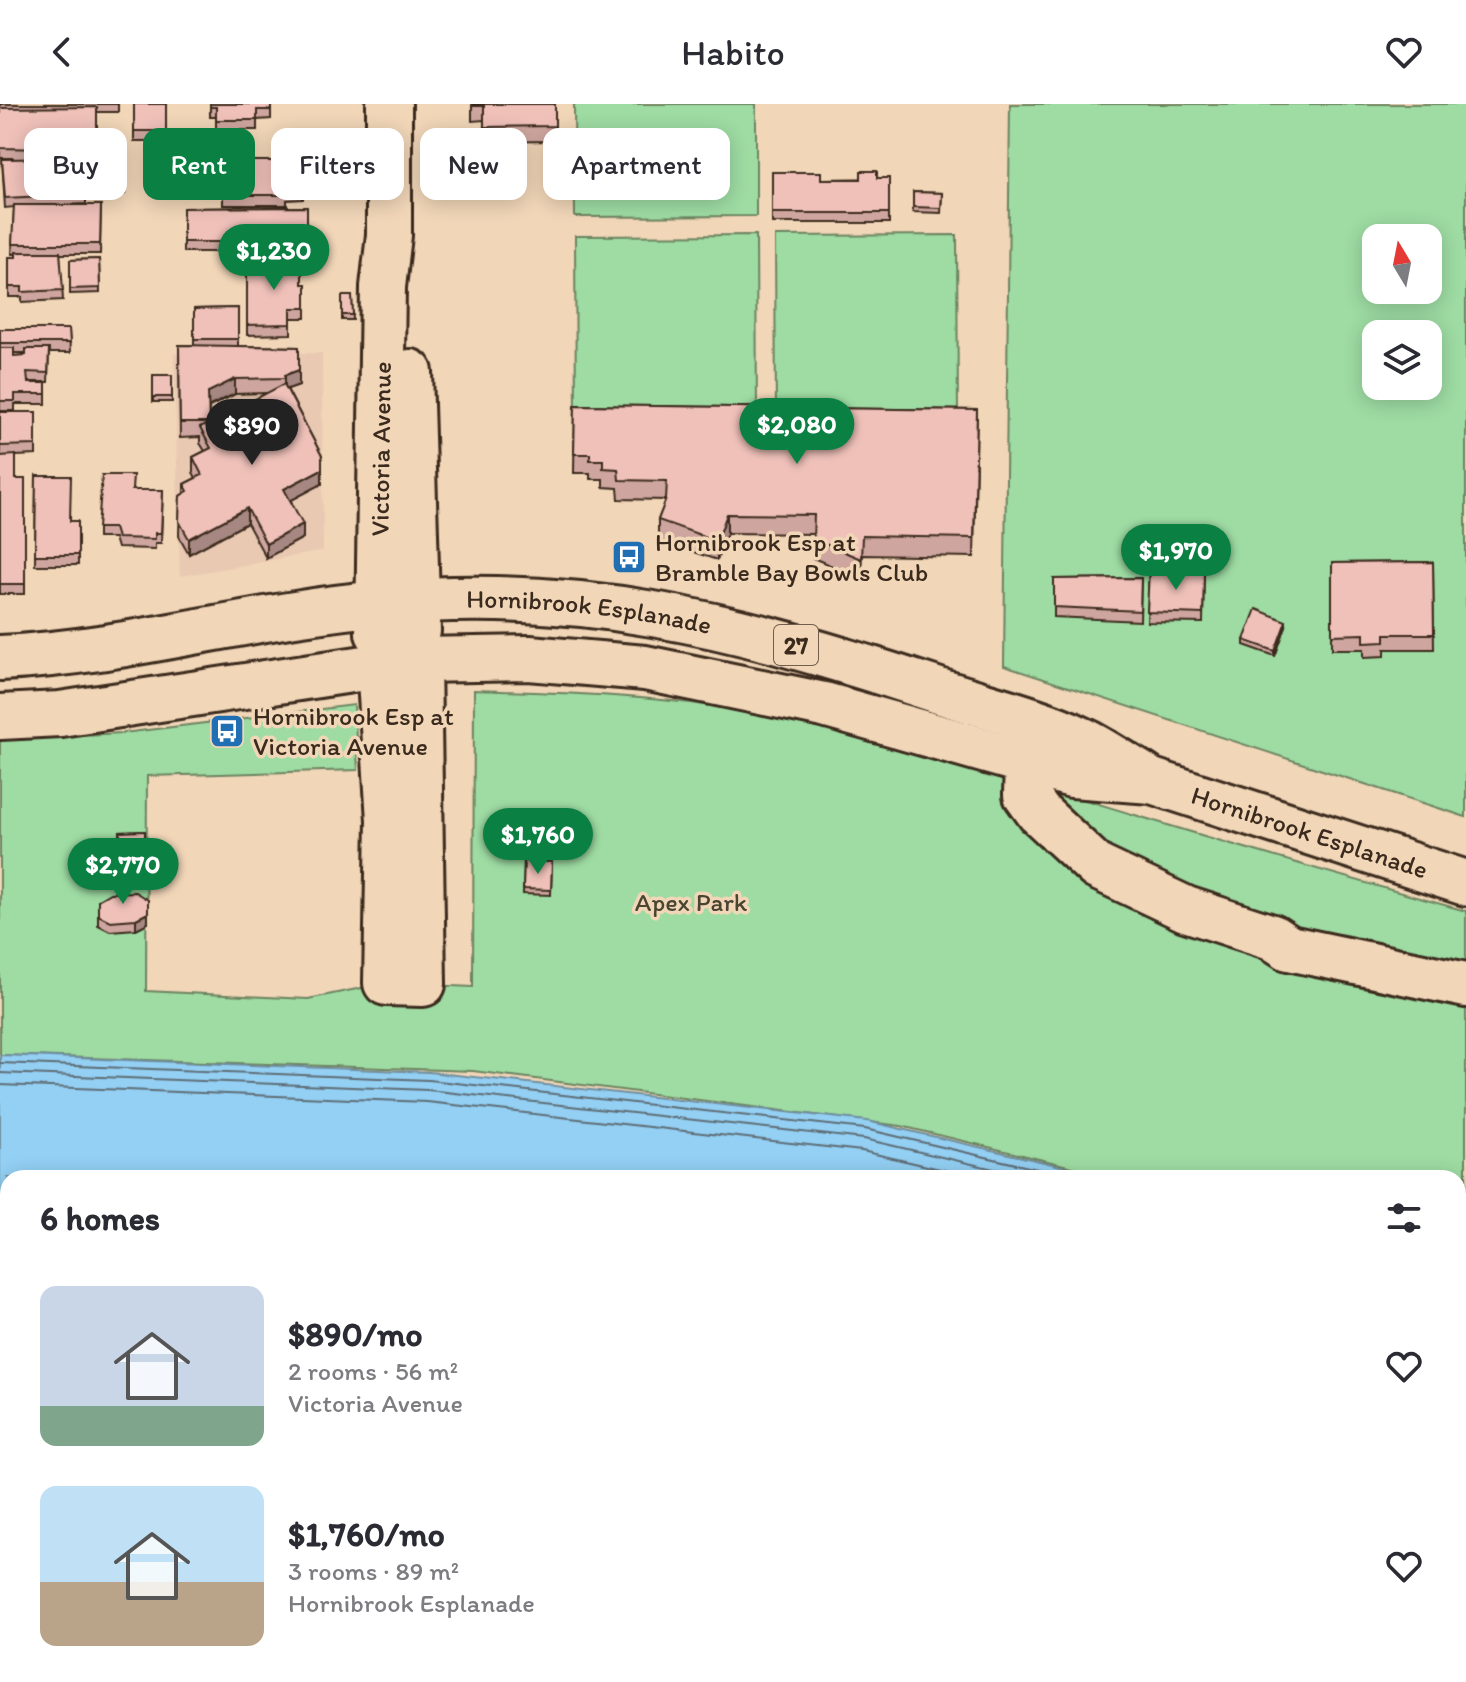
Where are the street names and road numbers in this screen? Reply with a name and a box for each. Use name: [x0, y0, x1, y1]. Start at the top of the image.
street label: Victoria Avenue: [363, 361, 398, 537]
street label: Hornibrook Esplanade: [466, 583, 715, 641]
road number: 27: [774, 625, 818, 665]
street label: Hornibrook Esplanade: [1187, 779, 1432, 886]

